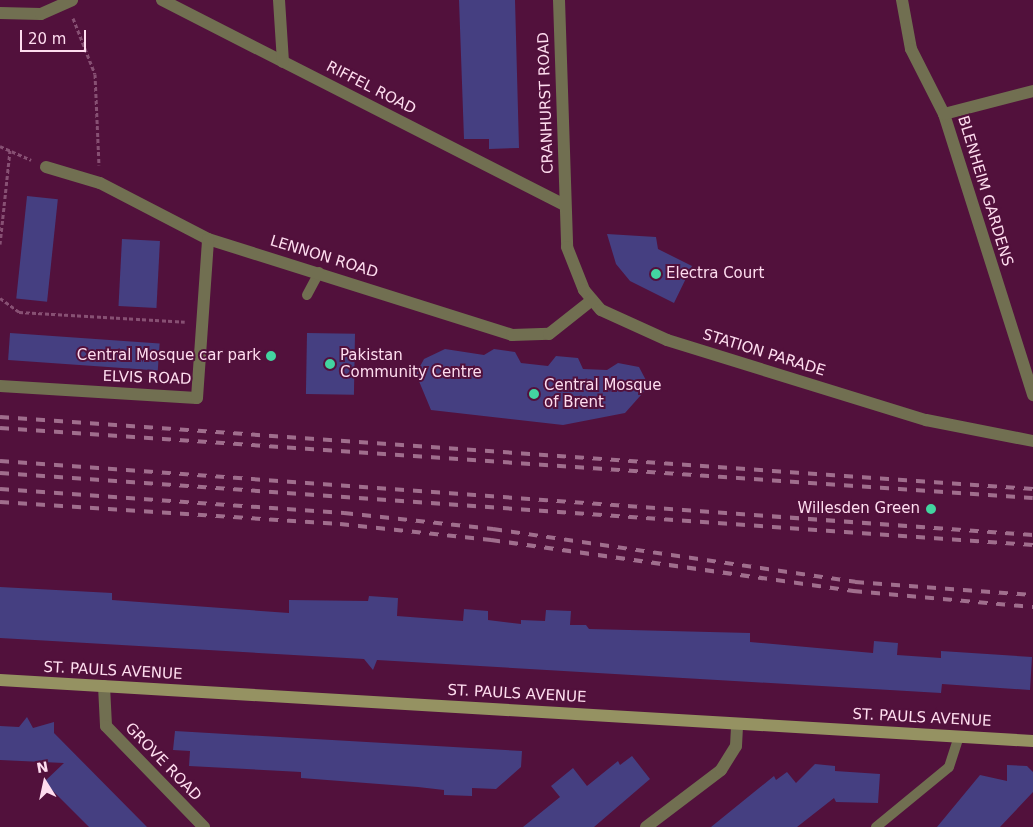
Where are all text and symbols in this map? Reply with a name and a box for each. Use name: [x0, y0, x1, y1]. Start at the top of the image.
scale bar: [22, 20, 89, 52]
text: 20 m: [28, 30, 66, 48]
street label: CRANHURST ROAD: [535, 32, 557, 174]
street label: RIFFEL ROAD: [323, 58, 419, 118]
street label: BLENHEIM GARDENS: [954, 114, 1016, 268]
street label: LENNON ROAD: [268, 232, 380, 282]
place label: Electra Court: [666, 265, 764, 283]
marker: Electra Court: [650, 268, 662, 280]
street label: STATION PARADE: [700, 326, 828, 380]
place label: Pakistan Community Centre: [340, 346, 482, 381]
place label: Central Mosque car park: [77, 347, 261, 365]
marker: Central Mosque car park: [265, 350, 277, 362]
marker: Pakistan Community Centre: [324, 358, 336, 370]
street label: ELVIS ROAD: [102, 367, 192, 389]
place label: Central Mosque of Brent: [544, 376, 662, 411]
marker: Central Mosque of Brent: [528, 388, 540, 400]
place label: Willesden Green: [798, 500, 920, 518]
marker: Willesden Green: [924, 502, 938, 516]
street label: ST. PAULS AVENUE: [43, 658, 183, 684]
street label: ST. PAULS AVENUE: [447, 681, 587, 707]
street label: ST. PAULS AVENUE: [852, 705, 992, 731]
street label: GROVE ROAD: [121, 719, 205, 805]
north arrow: [20, 757, 70, 807]
text: N: [35, 758, 50, 776]

